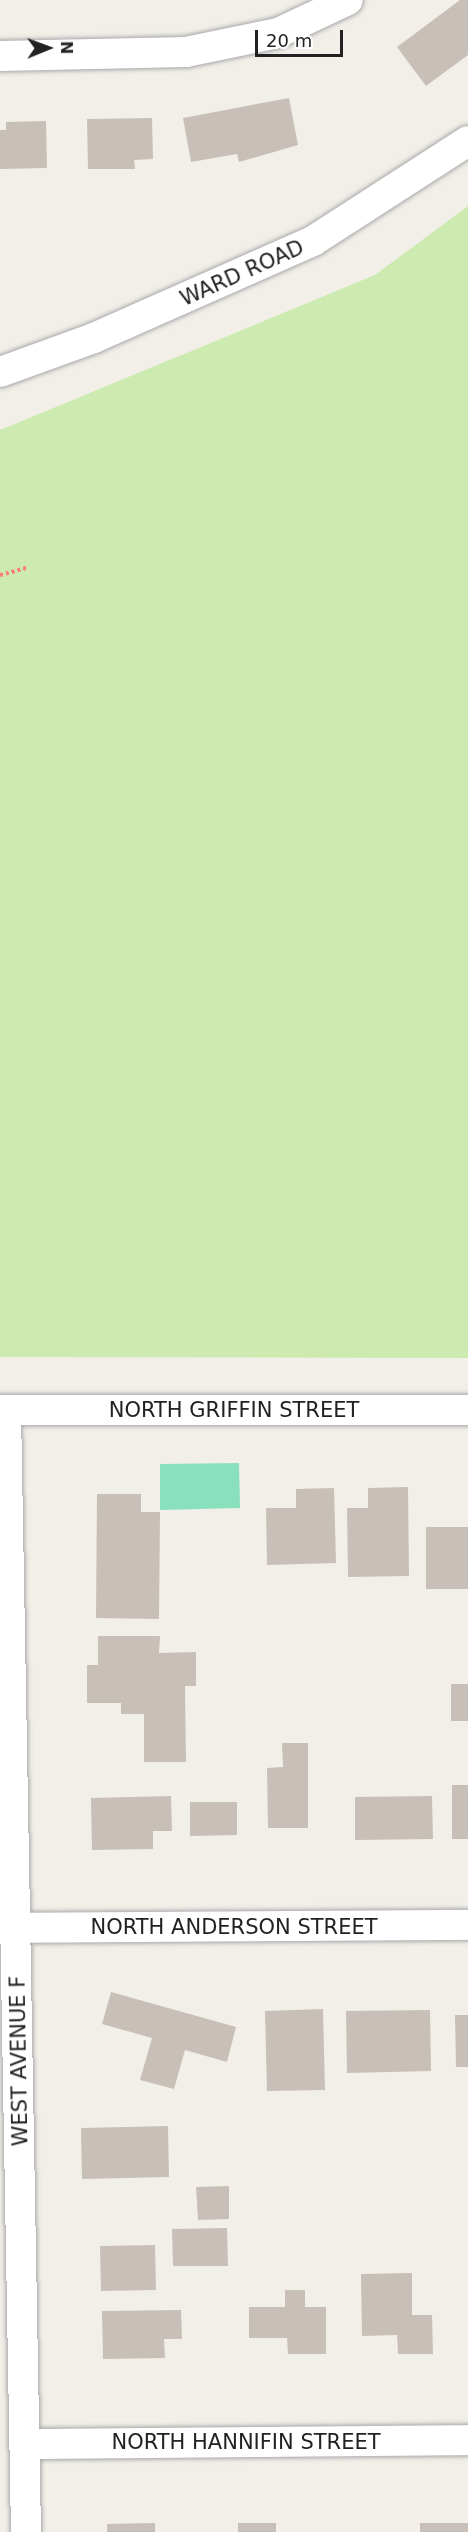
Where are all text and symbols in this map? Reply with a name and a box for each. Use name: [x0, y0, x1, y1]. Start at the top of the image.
north arrow: [18, 18, 78, 78]
scale bar: [258, 18, 346, 56]
text: 20 m: [266, 30, 312, 51]
text: N: [57, 41, 76, 55]
street label: WARD ROAD: [176, 235, 308, 311]
street label: NORTH GRIFFIN STREET: [109, 1397, 359, 1423]
street label: NORTH ANDERSON STREET: [90, 1914, 378, 1940]
street label: WEST AVENUE F: [5, 1975, 33, 2147]
street label: NORTH HANNIFIN STREET: [111, 2429, 381, 2455]

